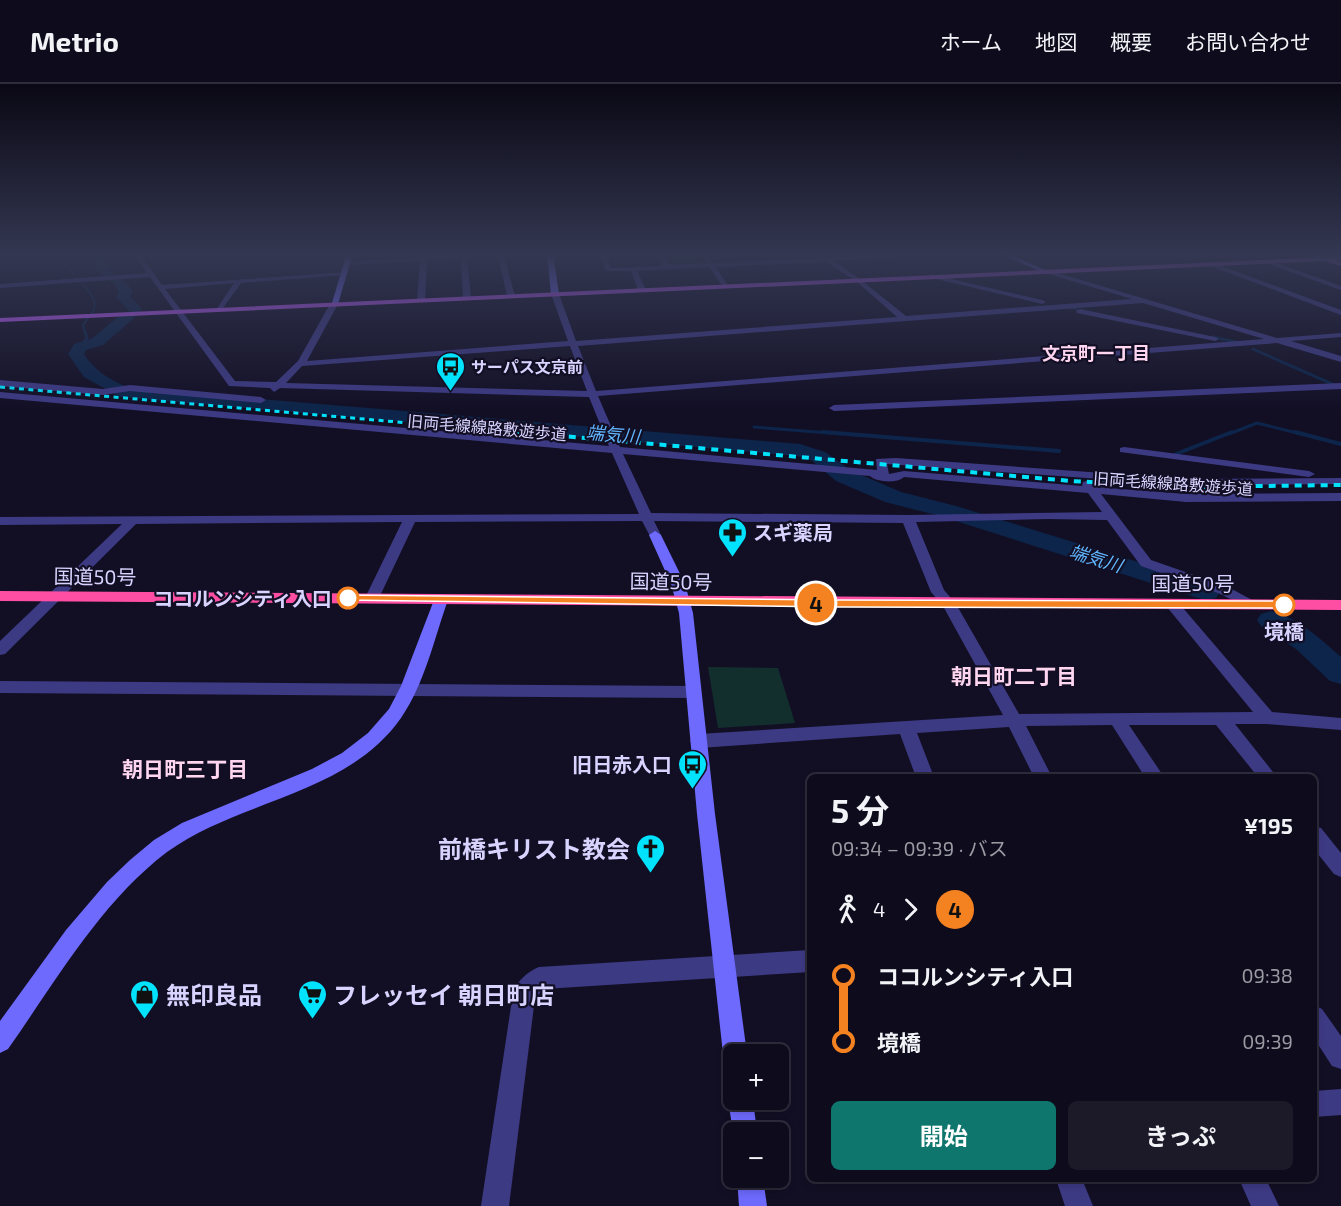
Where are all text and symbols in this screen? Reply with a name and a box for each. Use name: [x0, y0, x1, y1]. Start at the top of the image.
text: Metrio: [30, 24, 119, 58]
text: ホーム: [940, 29, 1002, 54]
text: 地図: [1035, 29, 1077, 54]
text: 概要: [1110, 29, 1152, 54]
text: お問い合わせ: [1185, 29, 1311, 54]
district label: 文京町一丁目: [1042, 342, 1150, 364]
bus stop icon: サーパス文京前: [434, 350, 466, 392]
place label: サーパス文京前: [471, 357, 583, 376]
street label: 旧両毛線線路敷遊歩道: [406, 411, 568, 443]
water label: 端気川: [585, 421, 643, 447]
street label: 旧両毛線線路敷遊歩道: [1093, 468, 1253, 498]
pharmacy icon: スギ薬局: [716, 516, 748, 558]
place label: スギ薬局: [753, 520, 833, 544]
water label: 端気川: [1067, 540, 1127, 577]
street label: 国道50号: [53, 563, 137, 589]
street label: 国道50号: [629, 568, 713, 594]
street label: 国道50号: [1152, 571, 1234, 595]
line badge: 4: [796, 584, 836, 622]
place label: ココルンシティ入口: [154, 586, 332, 610]
marker: ココルンシティ入口: [337, 587, 359, 609]
text: 4: [809, 591, 823, 616]
marker: 境橋: [1273, 594, 1295, 616]
place label: 境橋: [1264, 619, 1304, 643]
district label: 朝日町二丁目: [951, 663, 1077, 688]
bus stop icon: 旧日赤入口: [677, 748, 709, 790]
place label: 旧日赤入口: [572, 752, 672, 776]
district label: 朝日町三丁目: [122, 756, 248, 781]
text: 5 分: [831, 790, 889, 830]
text: ¥195: [1244, 812, 1293, 838]
church icon: 前橋キリスト教会: [635, 832, 667, 874]
place label: 前橋キリスト教会: [438, 834, 630, 863]
text: 09:34 – 09:39 · バス: [831, 836, 1008, 860]
icon: walk: [831, 893, 864, 926]
icon: forward: [894, 893, 927, 926]
text: 4: [873, 897, 885, 921]
text: 4: [948, 897, 962, 922]
text: ココルンシティ入口: [877, 963, 1073, 989]
text: 09:38: [1242, 963, 1293, 987]
shop icon: 無印良品: [129, 978, 161, 1020]
supermarket icon: フレッセイ 朝日町店: [296, 978, 328, 1020]
place label: 無印良品: [166, 980, 262, 1009]
place label: フレッセイ 朝日町店: [333, 980, 554, 1009]
text: 境橋: [877, 1029, 921, 1055]
text: 09:39: [1242, 1029, 1293, 1053]
map controls: [723, 1044, 789, 1188]
button: +: [723, 1044, 789, 1110]
button: 開始: [831, 1101, 1056, 1170]
button: きっぷ: [1068, 1101, 1293, 1170]
button: −: [723, 1122, 789, 1188]

